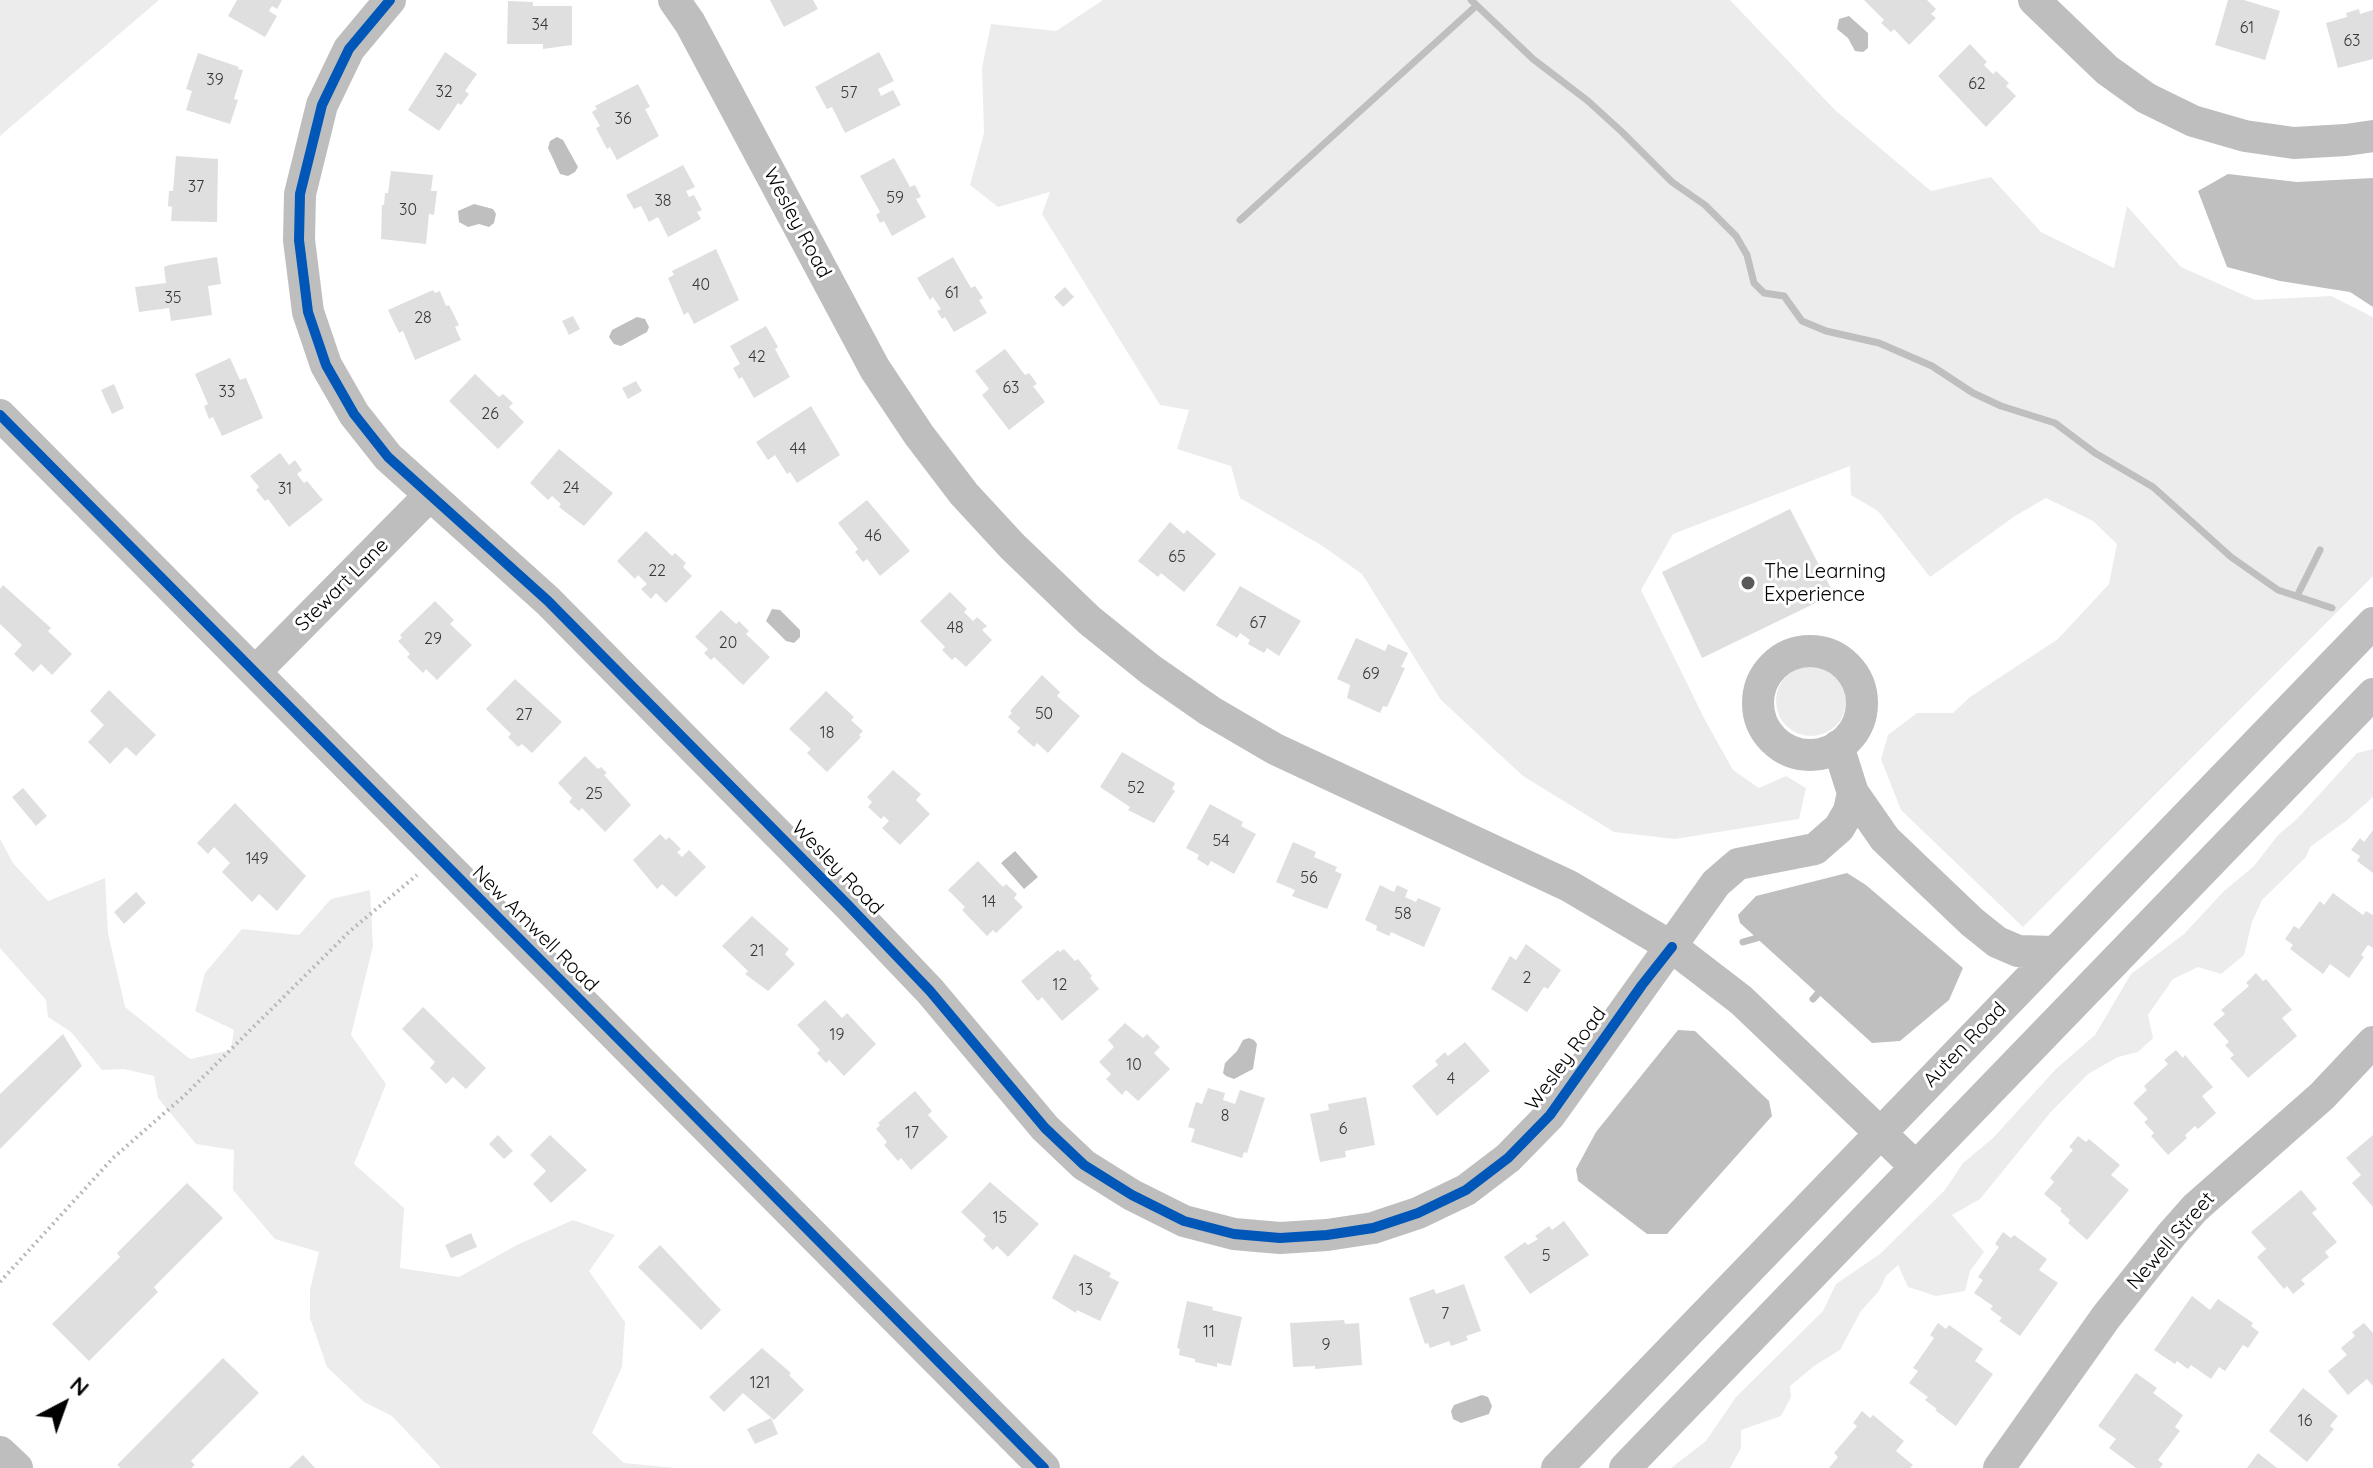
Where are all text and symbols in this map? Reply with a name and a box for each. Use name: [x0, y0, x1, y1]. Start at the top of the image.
house number: 34: [532, 15, 548, 35]
house number: 61: [2240, 18, 2254, 38]
house number: 63: [2344, 31, 2360, 51]
house number: 39: [206, 70, 224, 90]
house number: 62: [1968, 74, 1986, 94]
house number: 32: [435, 82, 453, 102]
house number: 57: [841, 83, 857, 103]
house number: 36: [615, 109, 631, 129]
street label: Wesley Road: [758, 164, 836, 282]
house number: 37: [188, 177, 204, 197]
house number: 59: [886, 188, 904, 208]
house number: 38: [654, 191, 672, 211]
house number: 30: [399, 200, 417, 220]
house number: 40: [692, 275, 710, 295]
house number: 61: [945, 283, 959, 303]
house number: 35: [164, 288, 182, 308]
house number: 28: [414, 308, 432, 328]
house number: 42: [748, 347, 766, 367]
house number: 63: [1003, 378, 1019, 398]
house number: 33: [219, 382, 235, 402]
house number: 26: [481, 404, 499, 424]
house number: 44: [790, 439, 806, 459]
house number: 24: [562, 478, 580, 498]
house number: 31: [278, 479, 292, 499]
house number: 46: [864, 526, 882, 546]
street label: Stewart Lane: [290, 533, 394, 637]
house number: 65: [1168, 547, 1186, 567]
place label: The Learning Experience: [1764, 560, 1886, 607]
house number: 22: [648, 561, 666, 581]
marker: The Learning Experience: [1739, 574, 1757, 592]
house number: 67: [1250, 613, 1266, 633]
house number: 48: [946, 618, 964, 638]
house number: 29: [424, 629, 442, 649]
house number: 20: [719, 633, 737, 653]
house number: 69: [1362, 664, 1380, 684]
house number: 50: [1035, 704, 1053, 724]
house number: 27: [516, 705, 532, 725]
house number: 18: [820, 723, 834, 743]
house number: 52: [1127, 778, 1145, 798]
house number: 25: [585, 784, 603, 804]
street label: Wesley Road: [786, 816, 888, 920]
house number: 54: [1212, 831, 1230, 851]
house number: 149: [246, 849, 268, 869]
street label: New Amwell Road: [467, 861, 603, 997]
house number: 56: [1300, 868, 1318, 888]
house number: 14: [982, 892, 996, 912]
house number: 58: [1394, 904, 1412, 924]
house number: 21: [750, 941, 764, 961]
house number: 2: [1523, 968, 1531, 988]
house number: 12: [1053, 975, 1067, 995]
street label: Auten Road: [1919, 998, 2011, 1092]
street label: Wesley Road: [1521, 1003, 1611, 1115]
house number: 19: [830, 1025, 844, 1045]
house number: 10: [1126, 1055, 1142, 1075]
house number: 4: [1447, 1069, 1455, 1089]
house number: 8: [1221, 1106, 1229, 1126]
house number: 6: [1339, 1119, 1347, 1139]
house number: 17: [905, 1123, 919, 1143]
street label: Newell Street: [2122, 1187, 2220, 1295]
house number: 15: [993, 1208, 1007, 1228]
house number: 5: [1542, 1246, 1550, 1266]
house number: 13: [1079, 1280, 1093, 1300]
house number: 7: [1441, 1304, 1449, 1324]
house number: 11: [1203, 1322, 1215, 1342]
house number: 9: [1322, 1335, 1330, 1355]
north arrow: [24, 1364, 104, 1444]
text: N: [64, 1370, 95, 1402]
house number: 121: [750, 1373, 770, 1393]
house number: 16: [2298, 1411, 2312, 1431]

